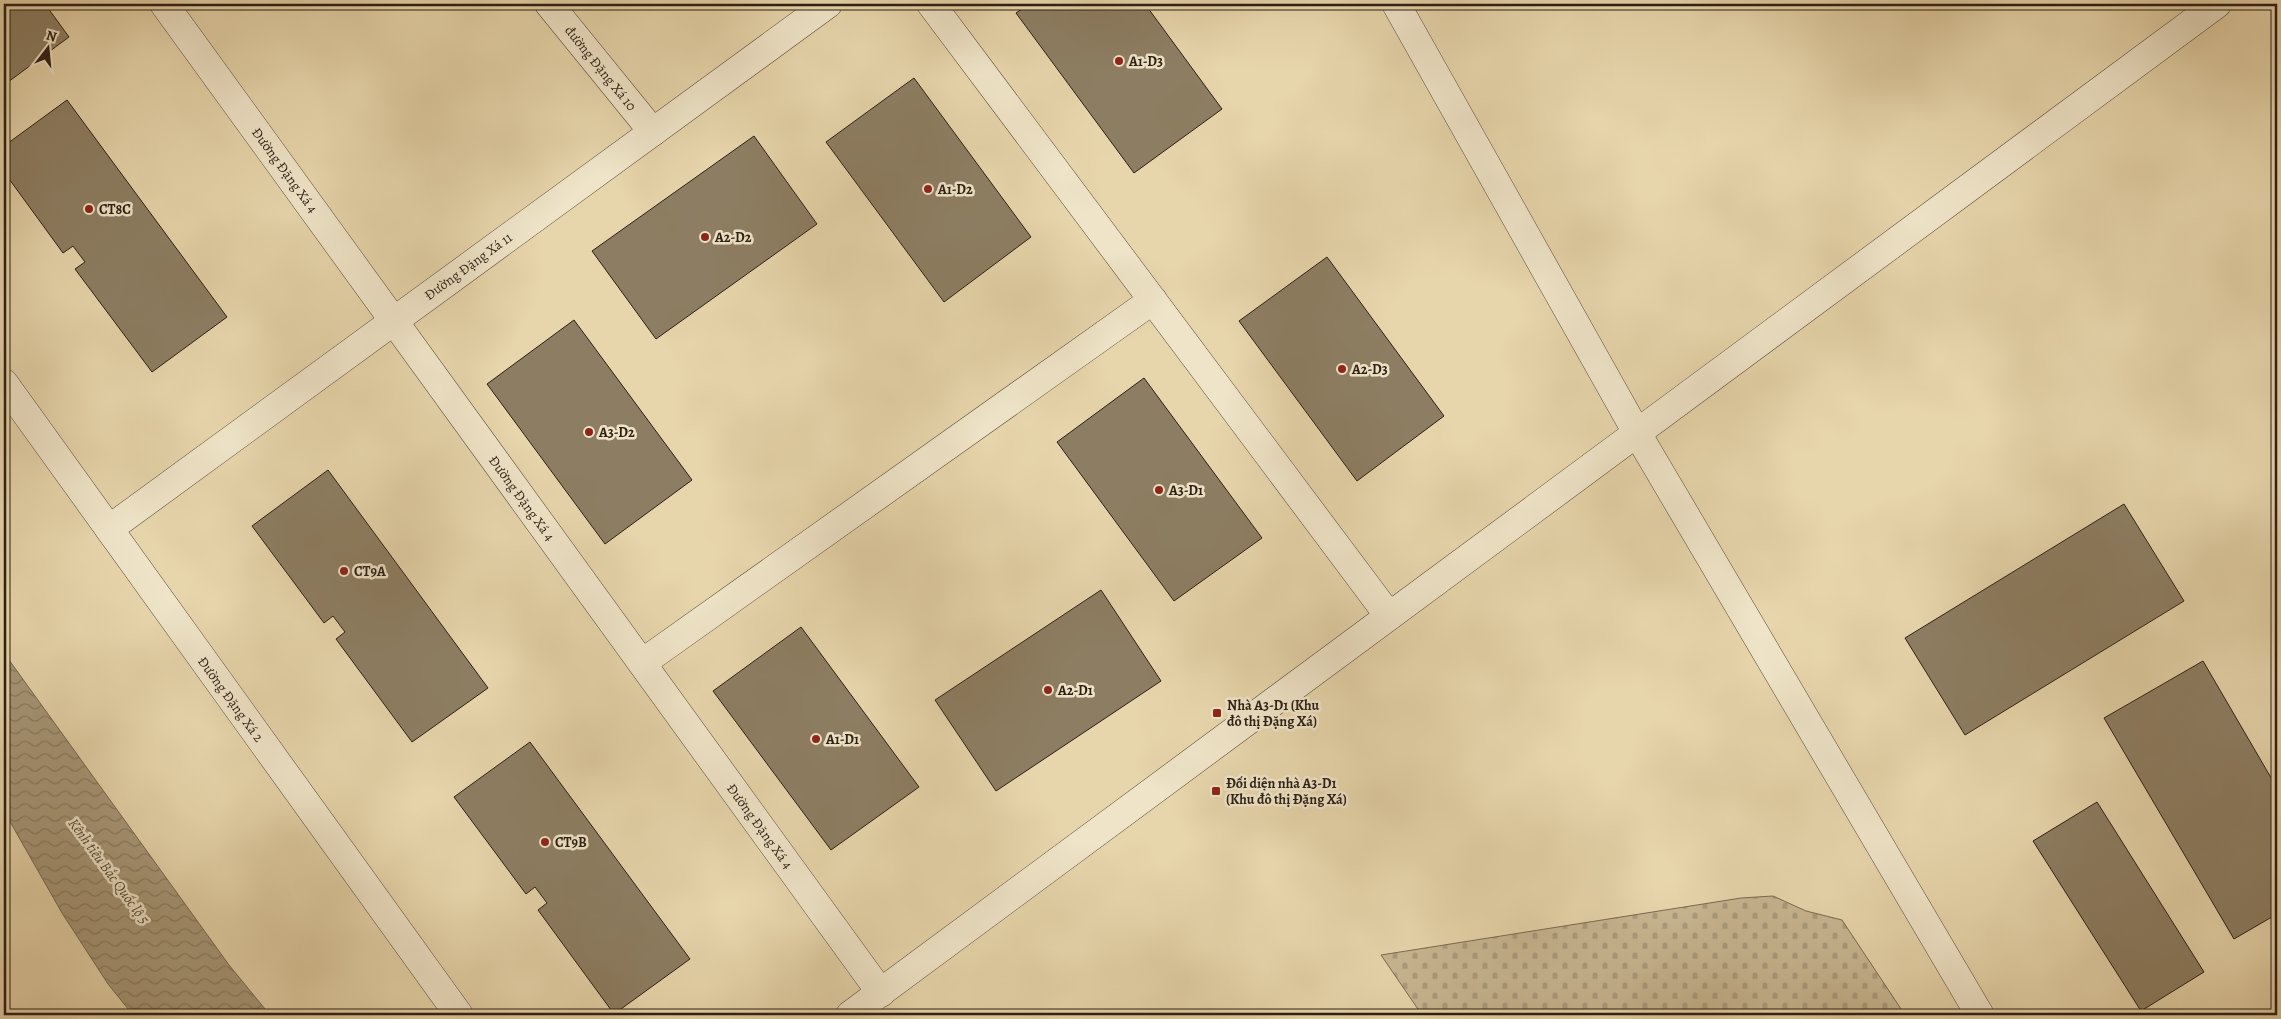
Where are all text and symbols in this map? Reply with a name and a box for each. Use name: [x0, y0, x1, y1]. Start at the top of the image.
north arrow: [22, 22, 72, 72]
street label: đường Đặng Xá 10: [560, 22, 641, 115]
text: N: [44, 25, 59, 47]
place label: A1-D3: [1128, 52, 1163, 71]
marker: A1-D3: [1113, 55, 1125, 67]
street label: Đường Đặng Xá 4: [247, 124, 322, 217]
place label: A1-D2: [937, 180, 973, 199]
marker: A1-D2: [922, 183, 934, 195]
place label: CT8C: [99, 200, 131, 219]
marker: CT8C: [83, 203, 95, 215]
street label: Đường Đặng Xá 11: [421, 228, 516, 305]
place label: A2-D2: [714, 228, 752, 247]
marker: A2-D2: [699, 231, 711, 243]
place label: A2-D3: [1351, 360, 1388, 379]
marker: A2-D3: [1336, 363, 1348, 375]
place label: A3-D2: [598, 423, 635, 442]
marker: A3-D2: [583, 426, 595, 438]
street label: Đường Đặng Xá 4: [484, 452, 559, 545]
place label: A3-D1: [1168, 481, 1203, 500]
marker: A3-D1: [1153, 484, 1165, 496]
place label: CT9A: [354, 562, 386, 581]
marker: CT9A: [338, 565, 350, 577]
street label: Đường Đặng Xá 2: [193, 653, 268, 746]
place label: A2-D1: [1057, 681, 1093, 700]
marker: A2-D1: [1042, 684, 1054, 696]
place label: Nhà A3-D1 (Khu đô thị Đặng Xá): [1227, 696, 1320, 731]
marker: Nhà A3-D1 (Khu đô thị Đặng Xá): [1211, 707, 1223, 719]
place label: A1-D1: [825, 730, 859, 749]
marker: A1-D1: [810, 733, 822, 745]
place label: Đối diện nhà A3-D1 (Khu đô thị Đặng Xá): [1226, 774, 1347, 809]
street label: Đường Đặng Xá 4: [722, 780, 797, 873]
marker: Đối diện nhà A3-D1 (Khu đô thị Đặng Xá): [1210, 785, 1222, 797]
water label: Kênh tiêu Bắc Quốc lộ 5: [64, 814, 155, 929]
place label: CT9B: [555, 833, 587, 852]
marker: CT9B: [539, 836, 551, 848]

